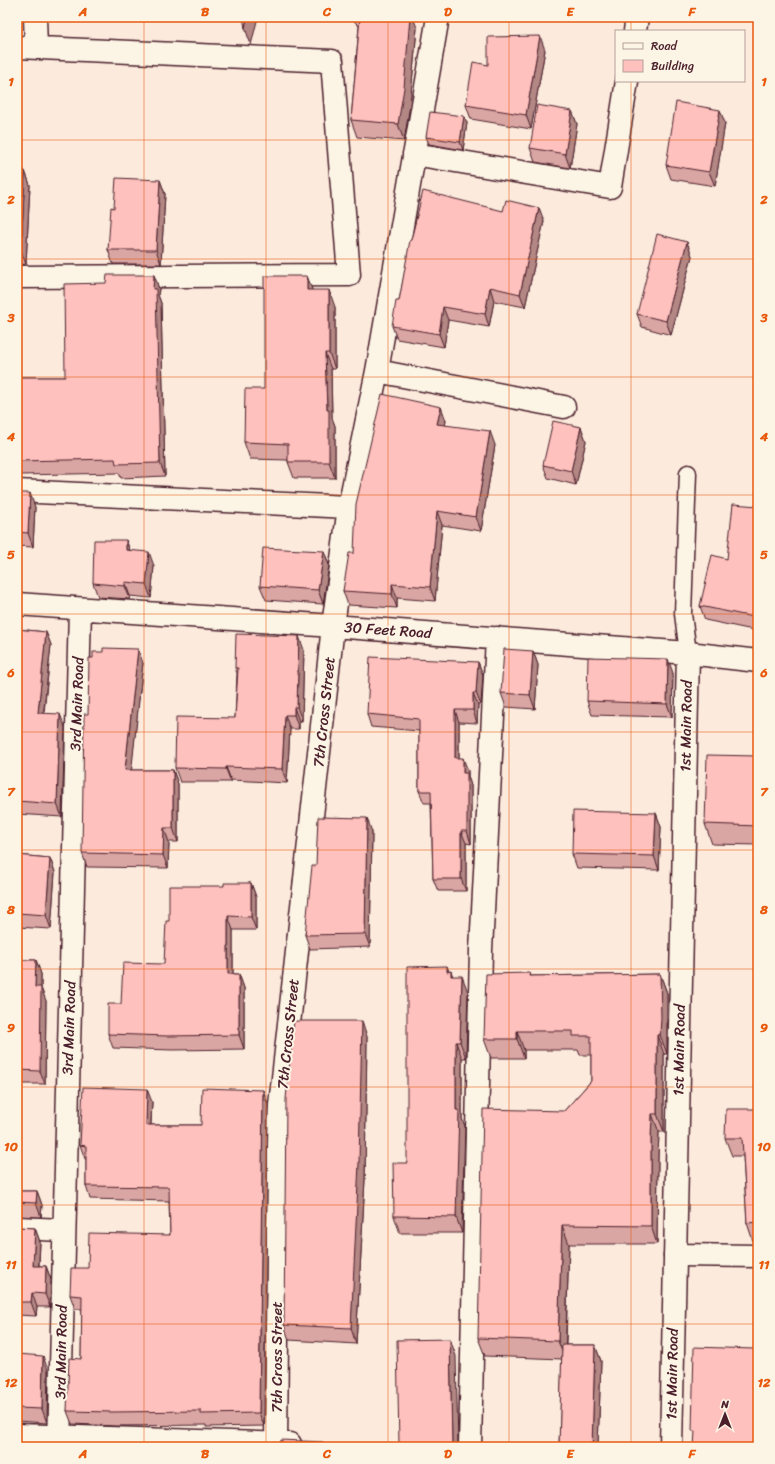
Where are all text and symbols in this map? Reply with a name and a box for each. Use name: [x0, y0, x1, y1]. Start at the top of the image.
text: A: [78, 0, 87, 23]
text: B: [201, 0, 210, 23]
text: C: [322, 0, 332, 23]
text: D: [444, 0, 452, 23]
text: E: [566, 0, 575, 23]
text: F: [687, 0, 696, 23]
legend: [615, 30, 745, 82]
text: Road: [651, 35, 678, 57]
text: Building: [651, 55, 694, 77]
text: 1: [8, 70, 14, 93]
text: 1: [761, 70, 767, 93]
text: 2: [6, 188, 15, 211]
text: 2: [759, 188, 768, 211]
text: 3: [6, 306, 15, 329]
text: 3: [759, 306, 768, 329]
text: 4: [6, 425, 16, 448]
text: 4: [759, 425, 769, 448]
text: 5: [7, 543, 15, 566]
text: 5: [760, 543, 768, 566]
street label: 30 Feet Road: [343, 614, 434, 646]
street label: 3rd Main Road: [62, 655, 92, 751]
street label: 7th Cross Street: [305, 655, 343, 769]
text: 6: [6, 661, 15, 684]
text: 6: [759, 661, 768, 684]
street label: 1st Main Road: [672, 679, 700, 772]
text: 7: [7, 780, 16, 803]
text: 7: [760, 780, 769, 803]
text: 8: [6, 898, 15, 921]
text: 8: [759, 898, 768, 921]
street label: 7th Cross Street: [269, 977, 307, 1091]
street label: 3rd Main Road: [54, 979, 84, 1075]
street label: 1st Main Road: [665, 1003, 693, 1096]
text: 9: [7, 1016, 15, 1039]
text: 9: [760, 1016, 768, 1039]
text: 10: [4, 1135, 18, 1158]
text: 10: [757, 1135, 771, 1158]
text: 11: [5, 1253, 17, 1276]
text: 11: [758, 1253, 770, 1276]
street label: 7th Cross Street: [264, 1301, 290, 1413]
street label: 3rd Main Road: [47, 1304, 75, 1399]
street label: 1st Main Road: [658, 1327, 686, 1420]
text: 12: [4, 1371, 18, 1394]
text: 12: [757, 1371, 771, 1394]
north arrow: [705, 1394, 745, 1434]
text: N: [720, 1395, 729, 1414]
text: A: [78, 1442, 87, 1464]
text: B: [201, 1442, 210, 1464]
text: C: [322, 1442, 332, 1464]
text: D: [444, 1442, 452, 1464]
text: E: [566, 1442, 575, 1464]
text: F: [687, 1442, 696, 1464]

